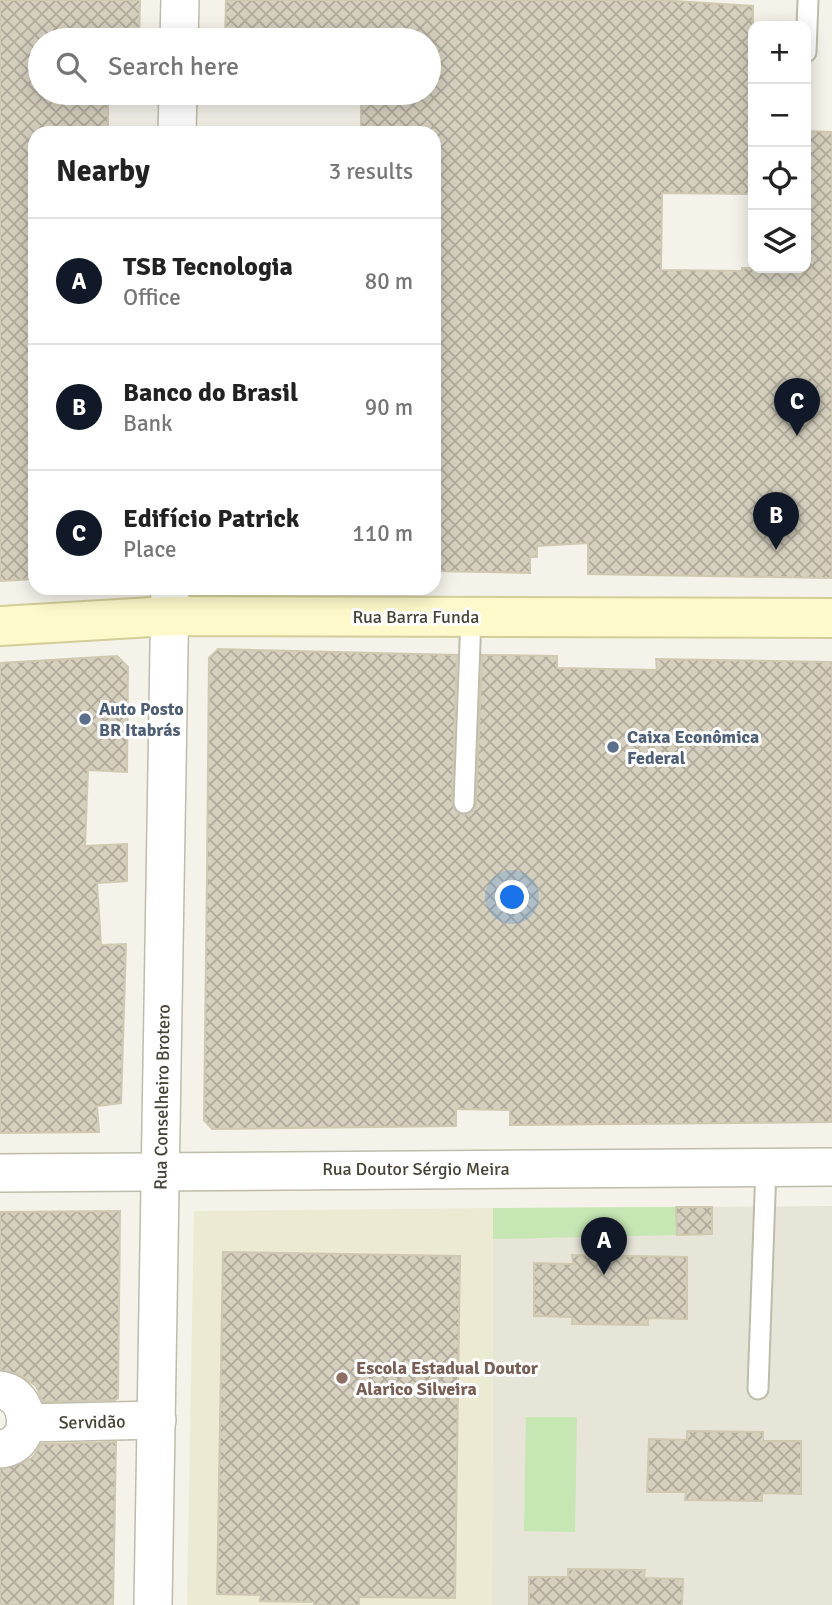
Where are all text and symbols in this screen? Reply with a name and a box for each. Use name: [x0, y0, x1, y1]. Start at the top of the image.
map controls: [748, 21, 811, 273]
button: +: [748, 21, 811, 84]
search box: [28, 28, 441, 105]
icon: search: [52, 48, 90, 86]
text: Search here: [108, 51, 239, 83]
button: −: [748, 84, 811, 147]
button: locate: [748, 147, 811, 210]
text: Nearby: [56, 153, 150, 190]
text: 3 results: [329, 157, 413, 186]
button: layers: [748, 210, 811, 273]
text: TSB Tecnologia: [123, 251, 293, 283]
text: A: [72, 267, 86, 296]
text: 80 m: [365, 267, 413, 296]
text: Office: [123, 283, 181, 312]
text: Banco do Brasil: [123, 377, 298, 409]
pin: C: [774, 378, 820, 436]
text: B: [72, 393, 86, 422]
text: 90 m: [365, 393, 413, 422]
text: Bank: [123, 409, 173, 438]
pin: B: [753, 492, 799, 550]
text: Edifício Patrick: [123, 503, 299, 535]
text: C: [72, 519, 86, 548]
text: 110 m: [352, 519, 413, 548]
text: Place: [123, 535, 177, 564]
street label: Rua Barra Funda: [353, 606, 479, 628]
place label: Auto Posto BR Itabrás: [99, 698, 184, 741]
marker: Auto Posto BR Itabrás: [77, 711, 93, 727]
place label: Caixa Econômica Federal: [627, 726, 759, 769]
marker: Caixa Econômica Federal: [605, 739, 621, 755]
your location: [495, 880, 529, 914]
street label: Rua Conselheiro Brotero: [149, 1004, 175, 1190]
street label: Rua Doutor Sérgio Meira: [322, 1158, 510, 1180]
pin: A: [581, 1217, 627, 1275]
place label: Escola Estadual Doutor Alarico Silveira: [356, 1357, 539, 1400]
marker: Escola Estadual Doutor Alarico Silveira: [334, 1370, 350, 1386]
street label: Servidão: [58, 1410, 126, 1434]

